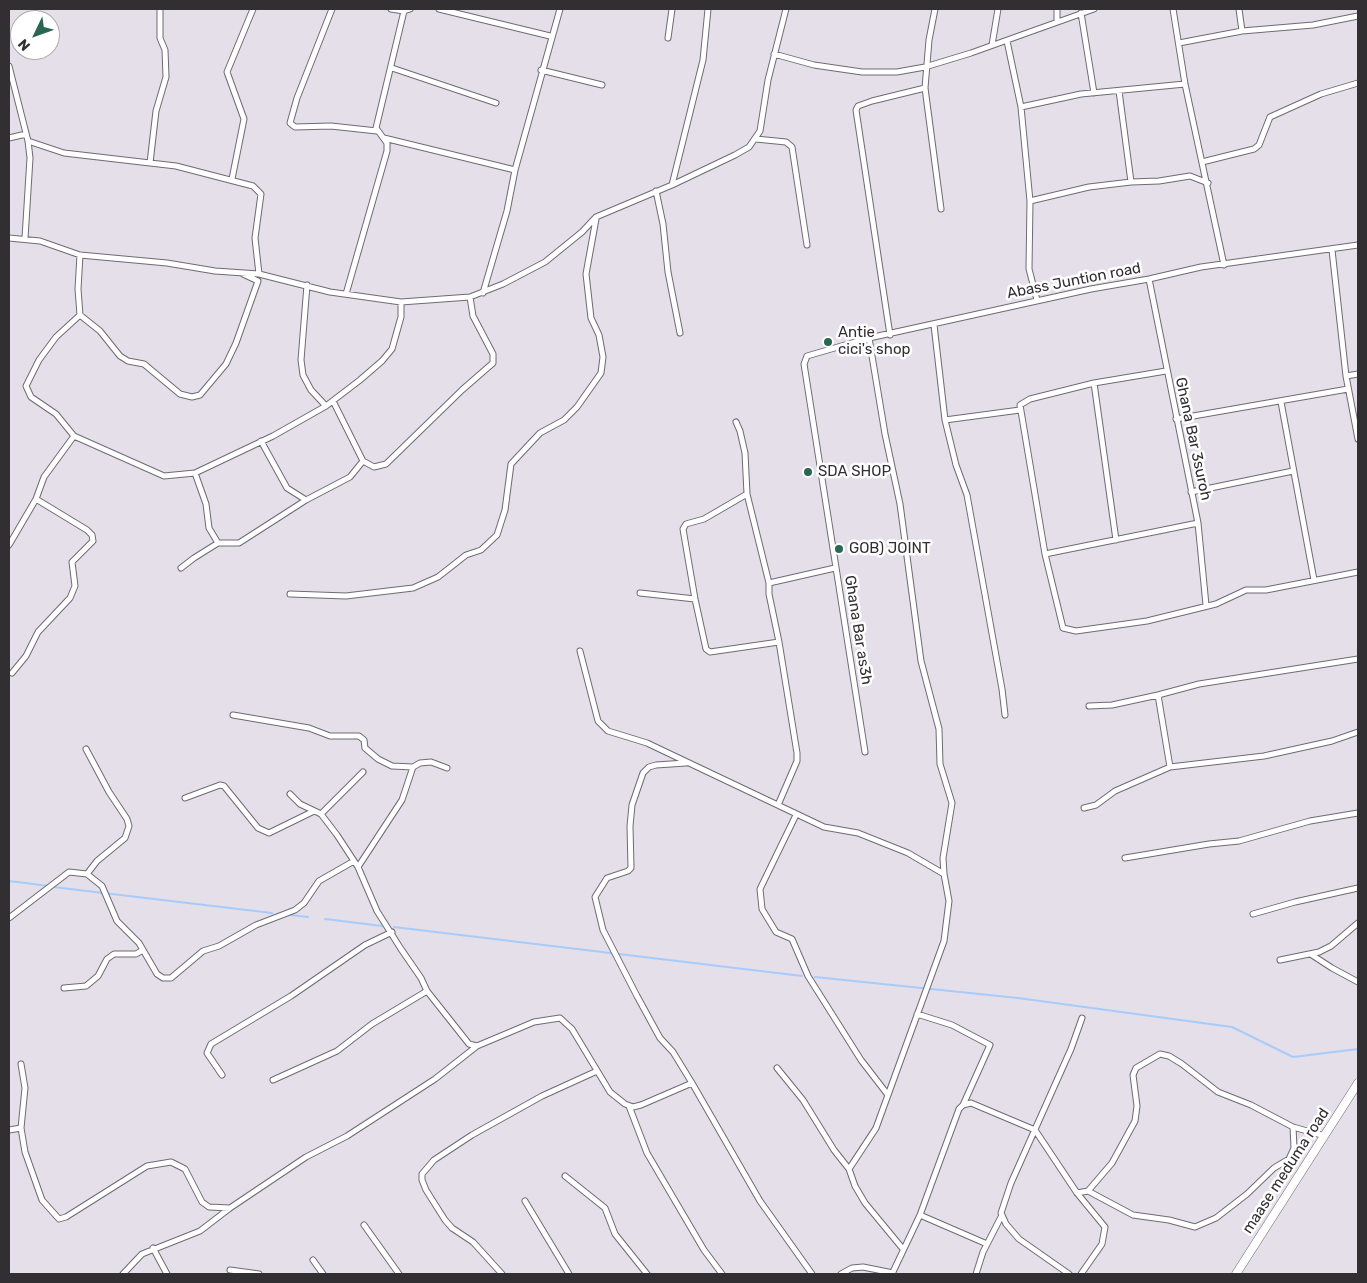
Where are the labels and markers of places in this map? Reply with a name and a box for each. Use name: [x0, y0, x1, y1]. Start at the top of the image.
place label: Antie cici's shop: [838, 324, 910, 359]
marker: Antie cici's shop: [822, 336, 834, 348]
place label: SDA SHOP: [818, 463, 891, 481]
marker: SDA SHOP: [802, 466, 814, 478]
place label: GOB) JOINT: [849, 540, 931, 558]
marker: GOB) JOINT: [833, 543, 845, 555]

